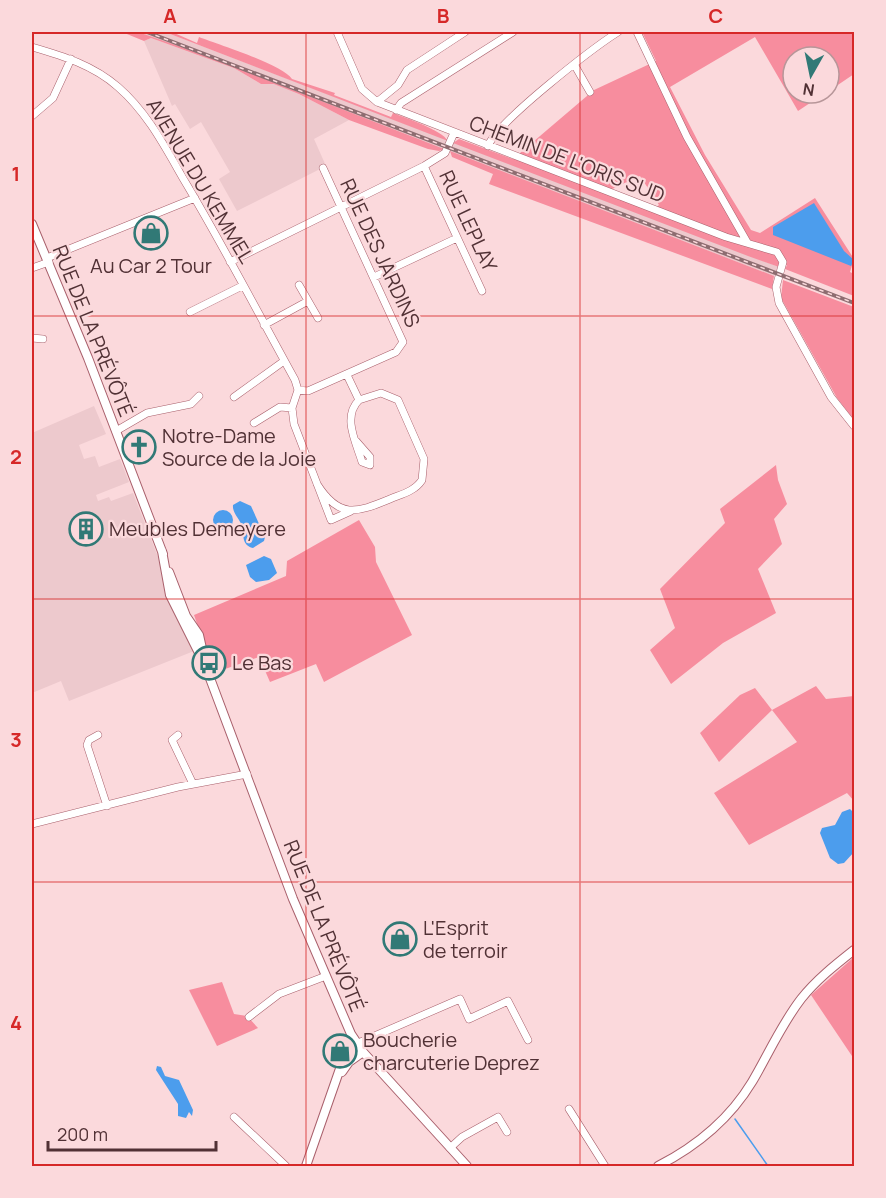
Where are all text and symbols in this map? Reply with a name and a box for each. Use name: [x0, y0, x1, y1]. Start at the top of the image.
text: A: [163, 2, 177, 29]
text: B: [437, 2, 450, 29]
text: C: [709, 2, 723, 29]
north arrow: [781, 45, 841, 105]
text: N: [801, 78, 816, 102]
street label: AVENUE DU KEMMEL: [140, 93, 260, 268]
street label: CHEMIN DE L'ORIS SUD: [466, 109, 669, 208]
text: 1: [12, 160, 20, 187]
street label: RUE LEPLAY: [433, 166, 504, 276]
street label: RUE DES JARDINS: [334, 174, 427, 331]
shop icon: Au Car 2 Tour: [133, 215, 169, 251]
street label: RUE DE LA PRÉVÔTÉ: [47, 241, 140, 421]
place label: Au Car 2 Tour: [90, 252, 212, 279]
place label: Notre-Dame Source de la Joie: [162, 422, 316, 472]
church icon: Notre-Dame Source de la Joie: [121, 429, 157, 465]
text: 2: [10, 443, 22, 470]
building icon: Meubles Demeyere: [68, 511, 104, 547]
place label: Meubles Demeyere: [109, 515, 286, 542]
bus stop icon: Le Bas: [191, 645, 227, 681]
place label: Le Bas: [232, 649, 292, 676]
text: 3: [10, 726, 22, 753]
street label: RUE DE LA PRÉVÔTÉ: [278, 836, 371, 1016]
place label: L'Esprit de terroir: [423, 914, 508, 964]
shop icon: L'Esprit de terroir: [382, 921, 418, 957]
text: 4: [10, 1009, 22, 1036]
place label: Boucherie charcuterie Deprez: [363, 1026, 540, 1076]
shop icon: Boucherie charcuterie Deprez: [322, 1033, 358, 1069]
scale bar: [48, 1114, 216, 1152]
text: 200 m: [57, 1122, 108, 1146]

